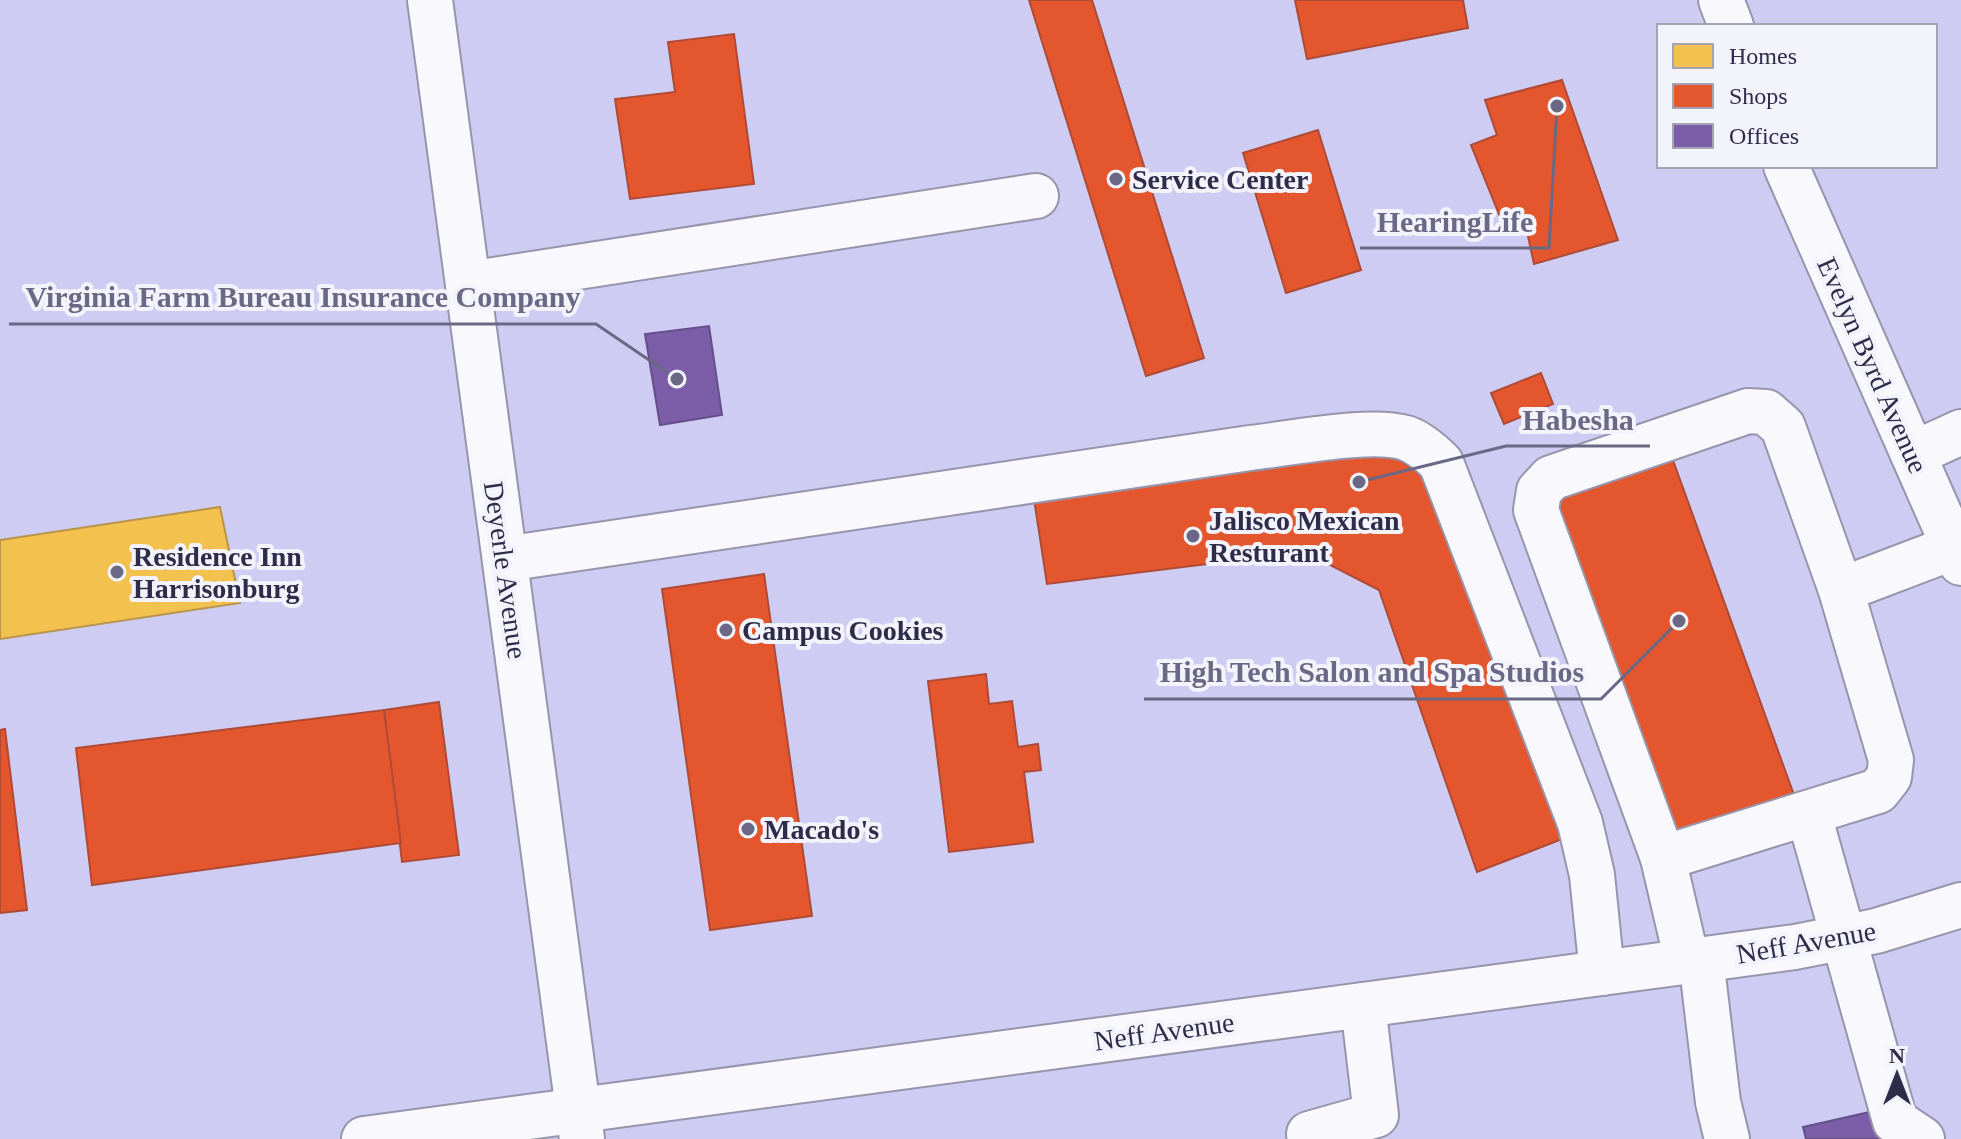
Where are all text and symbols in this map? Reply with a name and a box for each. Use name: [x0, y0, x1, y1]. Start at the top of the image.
legend: [1657, 24, 1937, 168]
text: Homes: [1729, 43, 1797, 69]
text: Shops: [1729, 83, 1788, 109]
text: Offices: [1729, 123, 1799, 149]
place label: Service Center: [1132, 164, 1308, 195]
marker: Service Center: [1107, 170, 1125, 188]
callout: HearingLife: [1360, 194, 1549, 248]
text: HearingLife: [1377, 205, 1533, 238]
street label: Evelyn Byrd Avenue: [1811, 253, 1934, 478]
callout: Virginia Farm Bureau Insurance Company: [9, 270, 596, 324]
text: Virginia Farm Bureau Insurance Company: [25, 280, 581, 313]
callout: Habesha: [1506, 392, 1650, 446]
text: Habesha: [1522, 403, 1634, 436]
street label: Deyerle Avenue: [478, 479, 533, 661]
place label: Jalisco Mexican Resturant: [1209, 505, 1400, 568]
marker: Jalisco Mexican Resturant: [1184, 527, 1202, 545]
place label: Residence Inn Harrisonburg: [133, 541, 302, 604]
marker: Residence Inn Harrisonburg: [108, 563, 126, 581]
place label: Campus Cookies: [742, 615, 944, 646]
marker: Campus Cookies: [717, 621, 735, 639]
callout: High Tech Salon and Spa Studios: [1144, 645, 1601, 699]
text: High Tech Salon and Spa Studios: [1160, 655, 1584, 688]
place label: Macado's: [764, 814, 879, 845]
marker: Macado's: [739, 820, 757, 838]
street label: Neff Avenue: [1734, 915, 1878, 970]
street label: Neff Avenue: [1092, 1006, 1236, 1057]
north arrow: [1857, 1035, 1937, 1115]
text: N: [1889, 1043, 1905, 1068]

